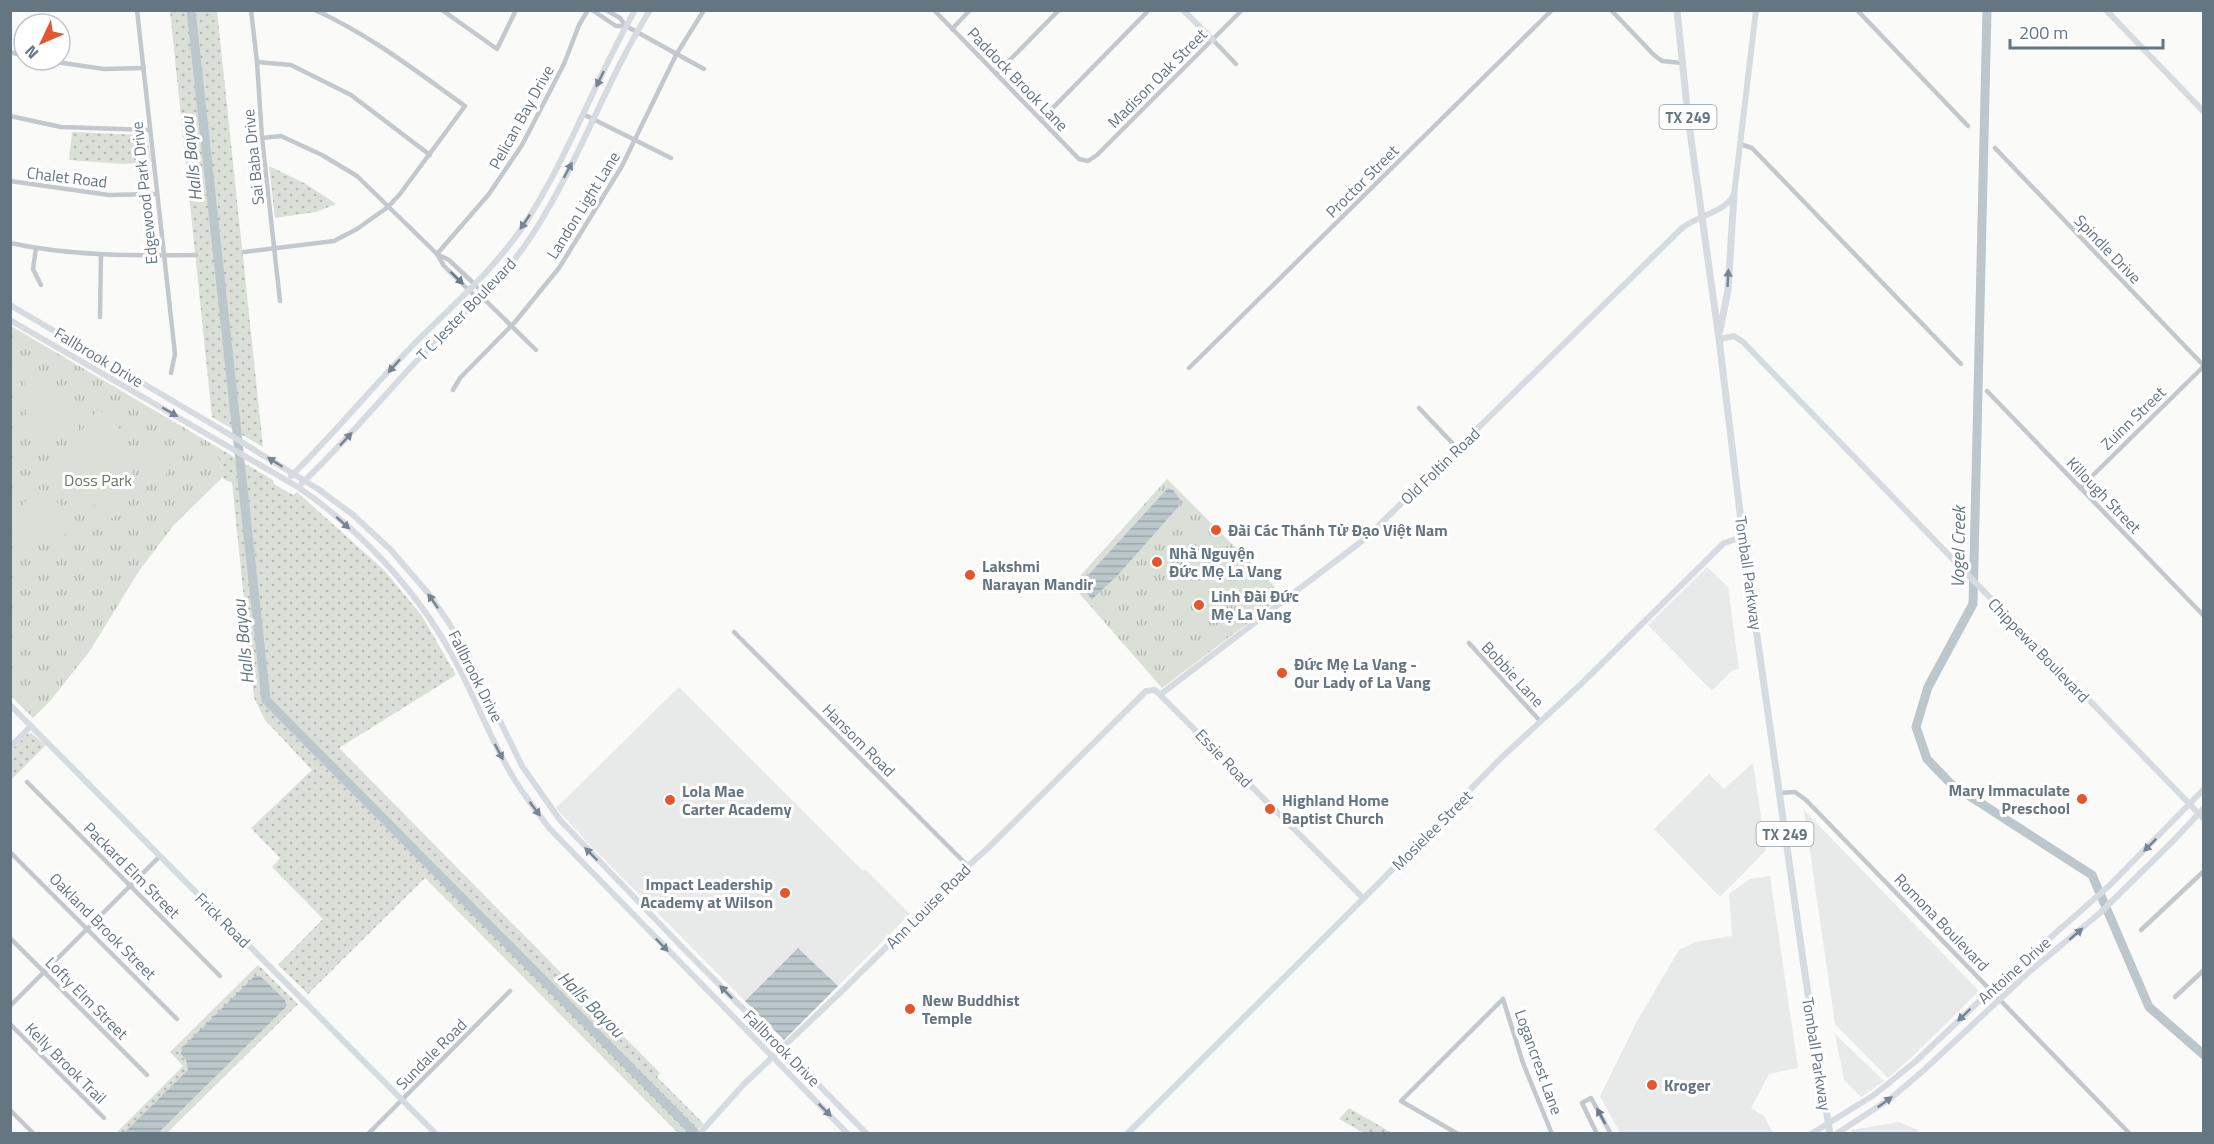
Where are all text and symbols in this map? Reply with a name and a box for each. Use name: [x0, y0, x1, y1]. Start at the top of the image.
north arrow: [12, 12, 72, 72]
scale bar: [2010, 12, 2163, 50]
text: 200 m: [2019, 19, 2068, 46]
street label: Paddock Brook Lane: [962, 22, 1074, 136]
street label: Madison Oak Street: [1102, 22, 1213, 133]
text: N: [19, 40, 44, 65]
street label: Pelican Bay Drive: [482, 61, 560, 173]
one-way arrow: [595, 70, 605, 87]
road number: TX 249: [1660, 105, 1716, 129]
street label: Sai Baba Drive: [236, 108, 270, 206]
water label: Halls Bayou: [173, 114, 209, 203]
street label: Edgewood Park Drive: [125, 120, 163, 266]
street label: Proctor Street: [1320, 139, 1404, 223]
street label: Landon Light Lane: [540, 147, 626, 263]
street label: Chalet Road: [25, 160, 109, 194]
one-way arrow: [563, 161, 573, 178]
street label: Spindle Drive: [2069, 209, 2147, 289]
one-way arrow: [520, 214, 531, 230]
street label: T C Jester Boulevard: [411, 252, 521, 366]
one-way arrow: [1724, 268, 1733, 287]
one-way arrow: [449, 271, 463, 285]
street label: Fallbrook Drive: [50, 321, 148, 393]
one-way arrow: [387, 358, 401, 373]
street label: Zuinn Street: [2095, 381, 2171, 455]
one-way arrow: [162, 407, 179, 417]
street label: Old Foltin Road: [1395, 422, 1485, 510]
one-way arrow: [339, 431, 353, 446]
street label: Killough Street: [2061, 451, 2147, 539]
one-way arrow: [267, 457, 283, 468]
park label: Doss Park: [64, 468, 132, 492]
water label: Vogel Creek: [1944, 504, 1972, 588]
street label: Tomball Parkway: [1729, 515, 1769, 632]
one-way arrow: [336, 516, 351, 530]
place label: Đài Các Thánh Tử Đạo Việt Nam: [1228, 518, 1448, 542]
marker: Đài Các Thánh Tử Đạo Việt Nam: [1209, 523, 1223, 537]
place label: Nhà Nguyện Đức Mẹ La Vang: [1169, 541, 1282, 583]
place label: Lakshmi Narayan Mandir: [982, 554, 1093, 596]
marker: Nhà Nguyện Đức Mẹ La Vang: [1150, 555, 1164, 569]
marker: Lakshmi Narayan Mandir: [963, 568, 977, 582]
place label: Linh Đài Đức Mẹ La Vang: [1211, 584, 1299, 626]
street label: Chippewa Boulevard: [1983, 592, 2095, 708]
one-way arrow: [427, 594, 439, 610]
water label: Halls Bayou: [225, 597, 261, 686]
marker: Linh Đài Đức Mẹ La Vang: [1192, 598, 1206, 612]
street label: Fallbrook Drive: [443, 626, 509, 726]
street label: Bobbie Lane: [1476, 636, 1550, 712]
place label: Đức Mẹ La Vang - Our Lady of La Vang: [1294, 652, 1431, 694]
marker: Đức Mẹ La Vang - Our Lady of La Vang: [1275, 666, 1289, 680]
street label: Hansom Road: [817, 698, 901, 782]
street label: Essie Road: [1190, 723, 1258, 793]
one-way arrow: [494, 743, 504, 760]
place label: Mary Immaculate Preschool: [1949, 778, 2070, 820]
place label: Lola Mae Carter Academy: [682, 779, 791, 821]
street label: Mosielee Street: [1386, 784, 1478, 876]
place label: Highland Home Baptist Church: [1282, 788, 1389, 830]
marker: Mary Immaculate Preschool: [2075, 792, 2089, 806]
marker: Lola Mae Carter Academy: [663, 793, 677, 807]
one-way arrow: [529, 801, 541, 817]
marker: Highland Home Baptist Church: [1263, 802, 1277, 816]
street label: Packard Elm Street: [78, 816, 186, 924]
road number: TX 249: [1756, 822, 1814, 846]
one-way arrow: [2143, 838, 2157, 852]
one-way arrow: [585, 848, 599, 862]
street label: Ann Louise Road: [880, 858, 976, 954]
street label: Oakland Brook Street: [44, 867, 162, 985]
street label: Romona Boulevard: [1889, 868, 1995, 976]
place label: Impact Leadership Academy at Wilson: [641, 872, 773, 914]
marker: Impact Leadership Academy at Wilson: [778, 886, 792, 900]
street label: Frick Road: [190, 887, 256, 953]
one-way arrow: [2068, 928, 2083, 941]
street label: Antoine Drive: [1972, 931, 2056, 1009]
one-way arrow: [655, 937, 669, 952]
street label: Lofty Elm Street: [40, 951, 134, 1045]
water label: Halls Bayou: [551, 964, 631, 1044]
one-way arrow: [720, 985, 734, 999]
place label: New Buddhist Temple: [922, 988, 1020, 1030]
street label: Tomball Parkway: [1796, 996, 1838, 1113]
marker: New Buddhist Temple: [903, 1002, 917, 1016]
street label: Fallbrook Drive: [738, 1004, 826, 1092]
street label: Logancrest Lane: [1509, 1006, 1569, 1118]
one-way arrow: [1956, 1008, 1971, 1022]
street label: Sundale Road: [390, 1013, 472, 1095]
street label: Kelly Brook Trail: [20, 1017, 112, 1109]
place label: Kroger: [1664, 1073, 1711, 1097]
marker: Kroger: [1645, 1078, 1659, 1092]
one-way arrow: [1877, 1096, 1893, 1108]
one-way arrow: [817, 1103, 831, 1117]
one-way arrow: [1596, 1107, 1606, 1124]

